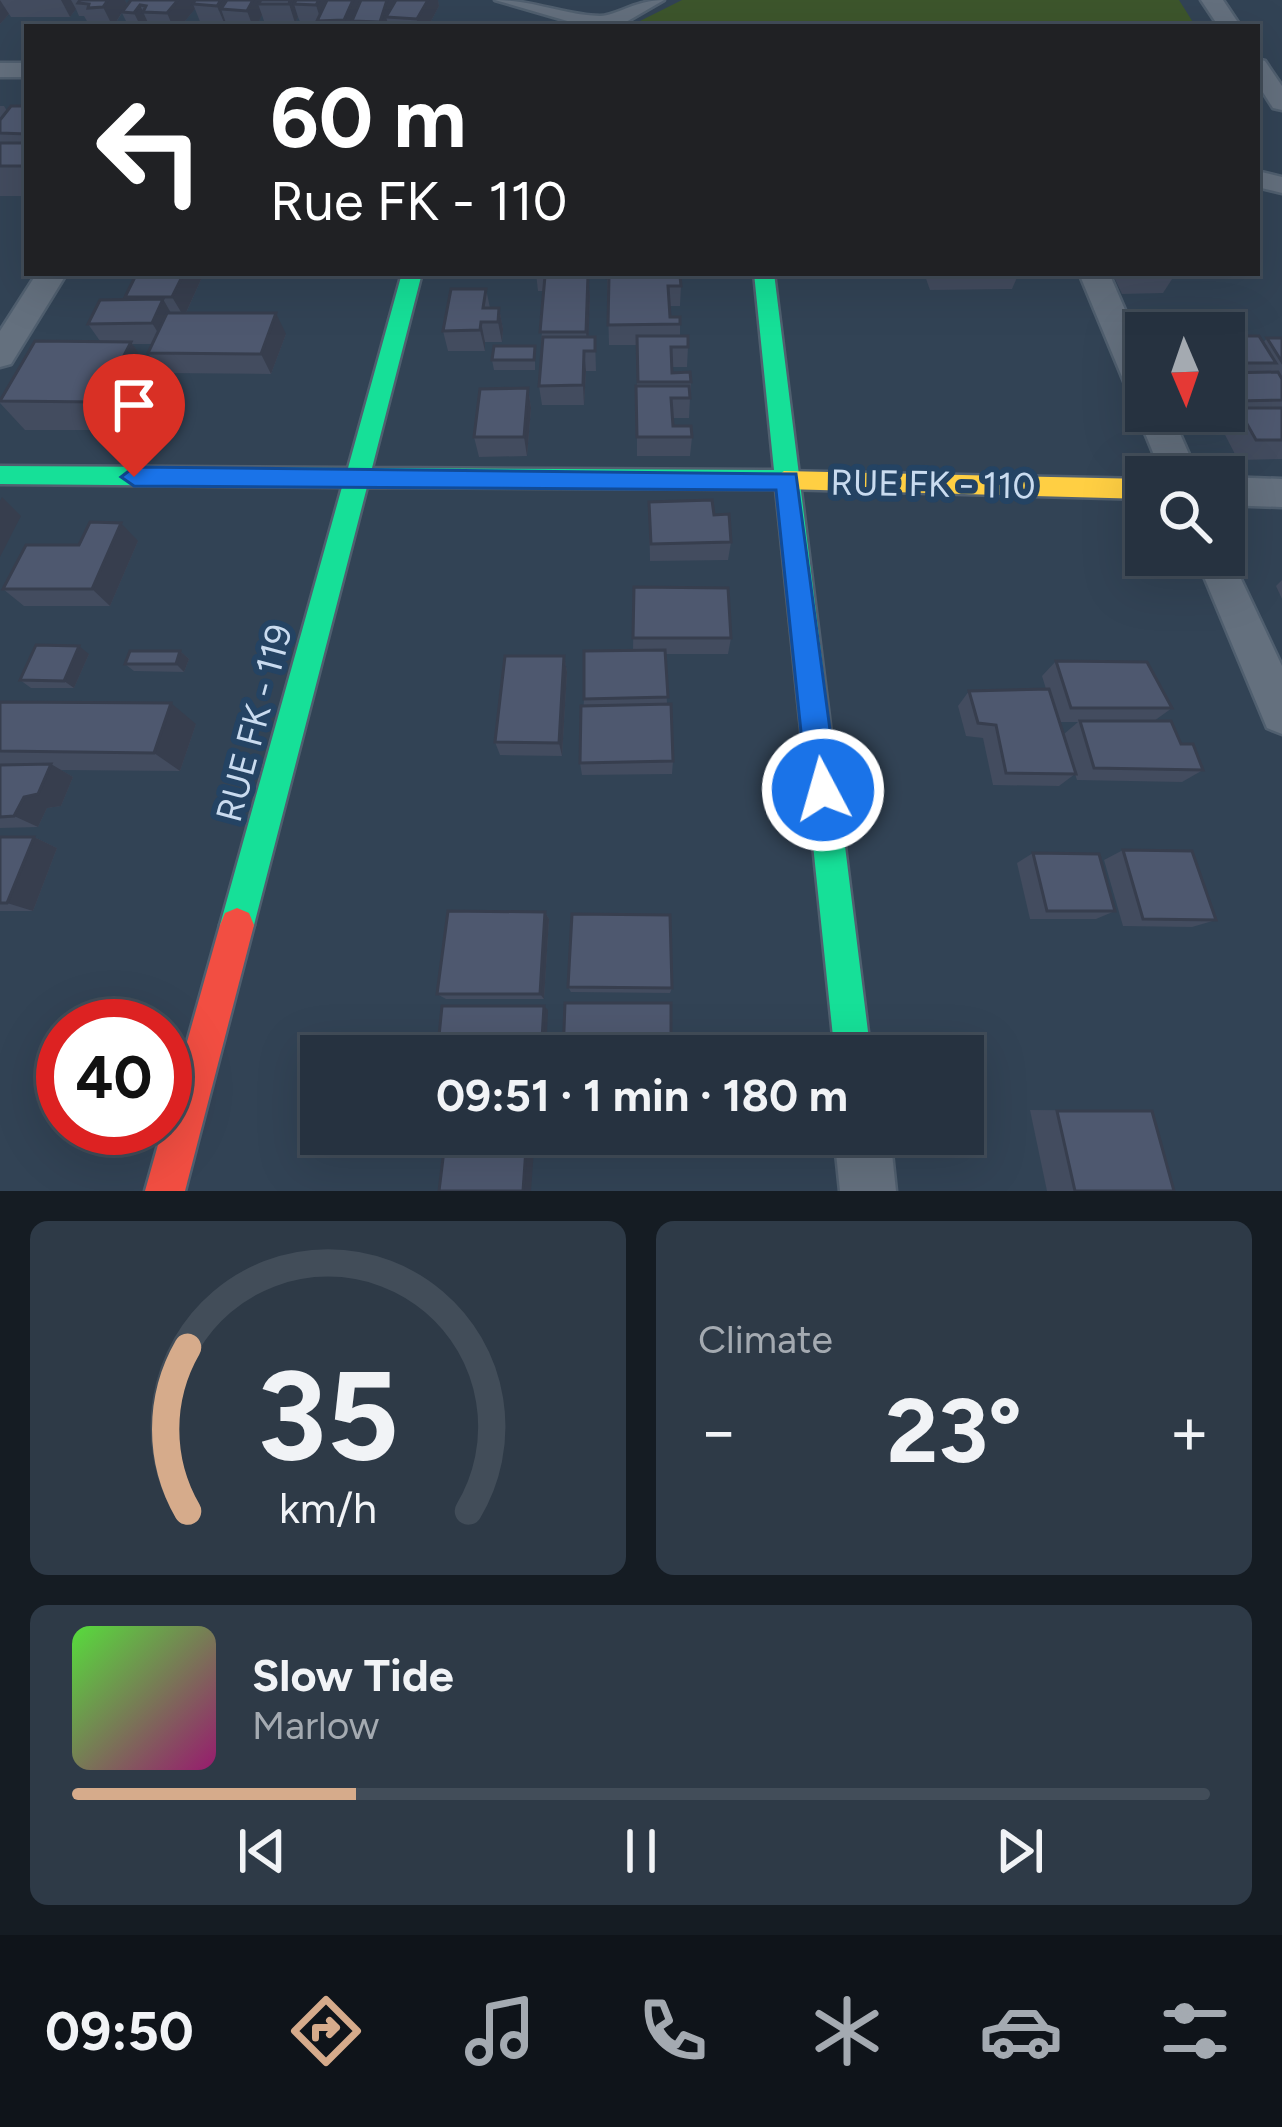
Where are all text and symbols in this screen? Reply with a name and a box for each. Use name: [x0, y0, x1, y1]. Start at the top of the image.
text: 60 m: [270, 67, 466, 168]
icon: left: [72, 72, 228, 228]
text: Rue FK - 110: [270, 169, 567, 234]
north arrow: [1125, 312, 1245, 432]
map controls: [1125, 312, 1245, 576]
pin: [83, 354, 185, 477]
icon: arrive: [101, 372, 167, 438]
button: search: [1125, 456, 1245, 576]
street label: RUE FK - 110: [830, 461, 1036, 507]
street label: RUE FK - 119: [207, 620, 301, 826]
position arrow: [760, 727, 886, 853]
speed limit sign: 40: [36, 999, 192, 1155]
text: 09:51 · 1 min · 180 m: [436, 1068, 848, 1122]
text: Climate: [698, 1316, 833, 1363]
text: 35: [257, 1341, 399, 1491]
text: 23°: [886, 1376, 1022, 1485]
text: −: [698, 1391, 739, 1471]
text: +: [1169, 1391, 1210, 1471]
text: km/h: [279, 1482, 377, 1534]
text: Slow Tide: [252, 1648, 454, 1702]
text: Marlow: [252, 1702, 379, 1749]
icon: previous: [229, 1818, 295, 1884]
icon: pause: [608, 1818, 674, 1884]
icon: next: [987, 1818, 1053, 1884]
icon: directions: [284, 1989, 368, 2073]
icon: music: [458, 1989, 542, 2073]
icon: phone: [631, 1989, 715, 2073]
icon: climate: [805, 1989, 889, 2073]
icon: car: [979, 1989, 1063, 2073]
icon: filters: [1153, 1989, 1237, 2073]
text: 09:50: [45, 1999, 194, 2064]

